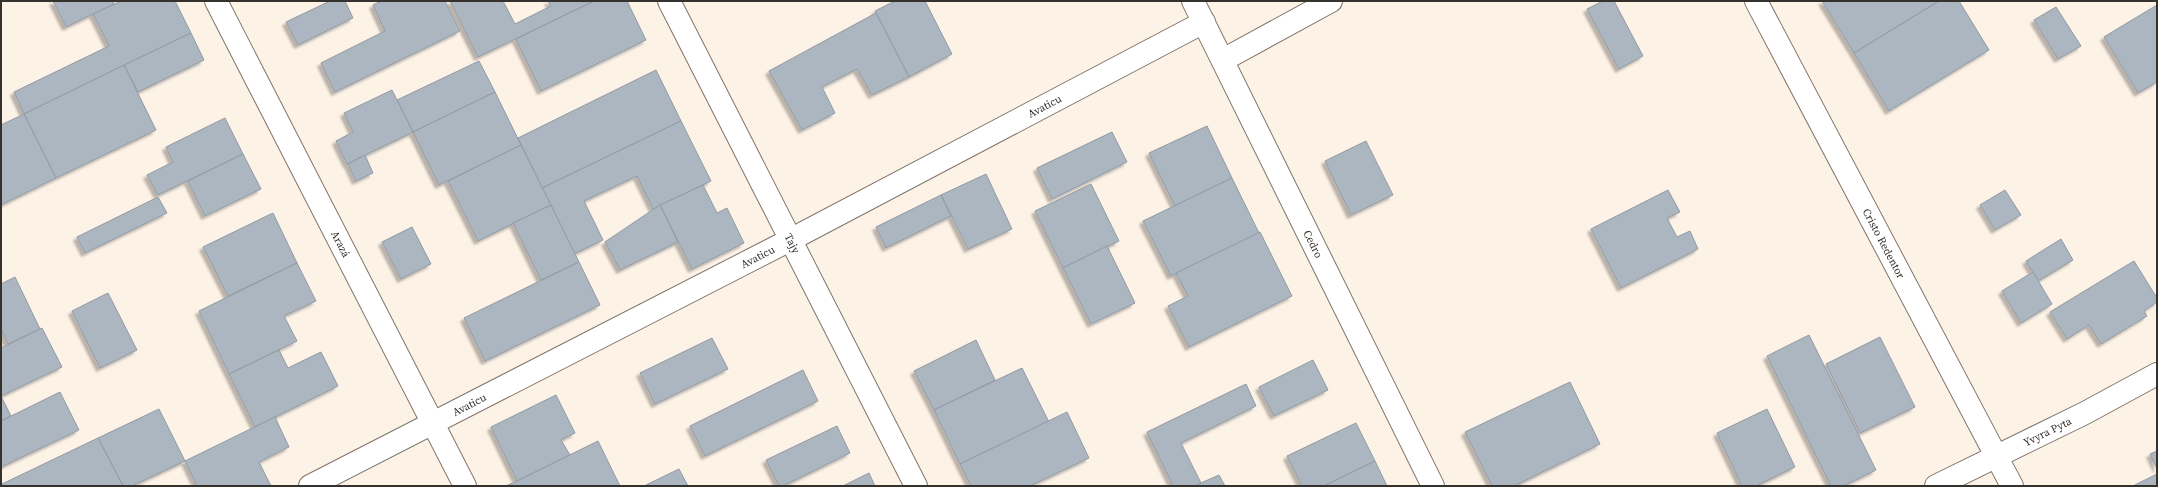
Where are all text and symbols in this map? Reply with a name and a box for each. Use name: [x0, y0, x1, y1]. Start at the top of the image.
street label: Avaticu: [1025, 91, 1065, 121]
street label: Cristo Redentor: [1859, 206, 1909, 281]
street label: Cedro: [1300, 227, 1326, 260]
street label: Arazá: [328, 228, 354, 260]
street label: Tajy: [781, 231, 804, 256]
street label: Avaticu: [738, 241, 778, 272]
street label: Avaticu: [450, 389, 489, 419]
street label: Yvyra Pyta: [2021, 413, 2074, 450]

